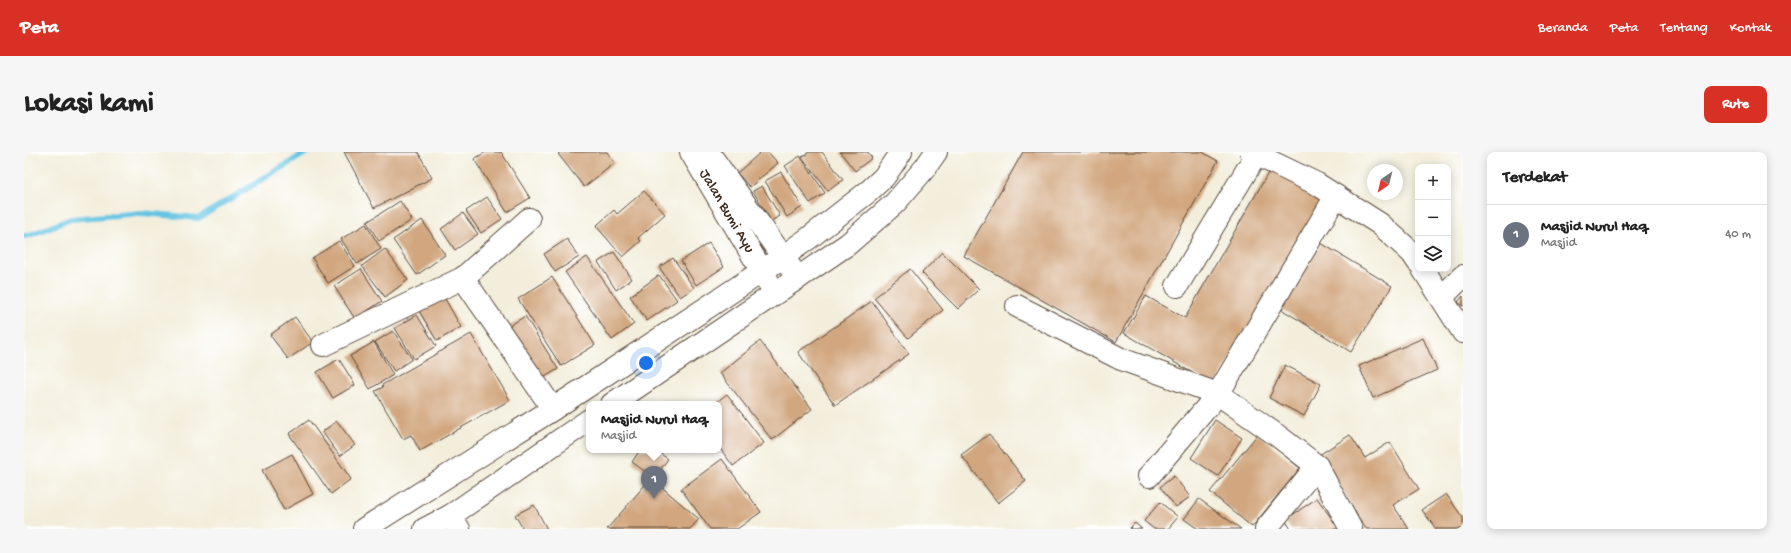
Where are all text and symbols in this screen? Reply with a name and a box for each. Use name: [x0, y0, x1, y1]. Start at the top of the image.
text: Peta: [20, 17, 59, 40]
text: Beranda: [1538, 20, 1588, 37]
text: Peta: [1610, 20, 1638, 37]
text: Tentang: [1660, 20, 1708, 37]
text: Kontak: [1730, 20, 1771, 37]
button: Rute: [1704, 86, 1767, 123]
text: Lokasi kami: [24, 88, 154, 121]
north arrow: [1367, 164, 1403, 200]
map controls: [1415, 164, 1451, 272]
button: +: [1415, 164, 1451, 200]
street label: Jalan Bumi Ayu: [694, 166, 758, 256]
text: Terdekat: [1503, 168, 1567, 188]
button: −: [1415, 200, 1451, 236]
text: Masjid Nurul Haq: [1541, 218, 1647, 236]
text: 1: [1513, 227, 1519, 242]
text: 40 m: [1725, 227, 1751, 242]
button: layers: [1415, 236, 1451, 272]
text: Masjid: [1541, 236, 1576, 251]
your location: [636, 353, 656, 373]
popup: [586, 401, 722, 453]
text: Masjid Nurul Haq: [601, 411, 707, 429]
text: Masjid: [601, 429, 636, 444]
pin: 1: [641, 466, 667, 499]

